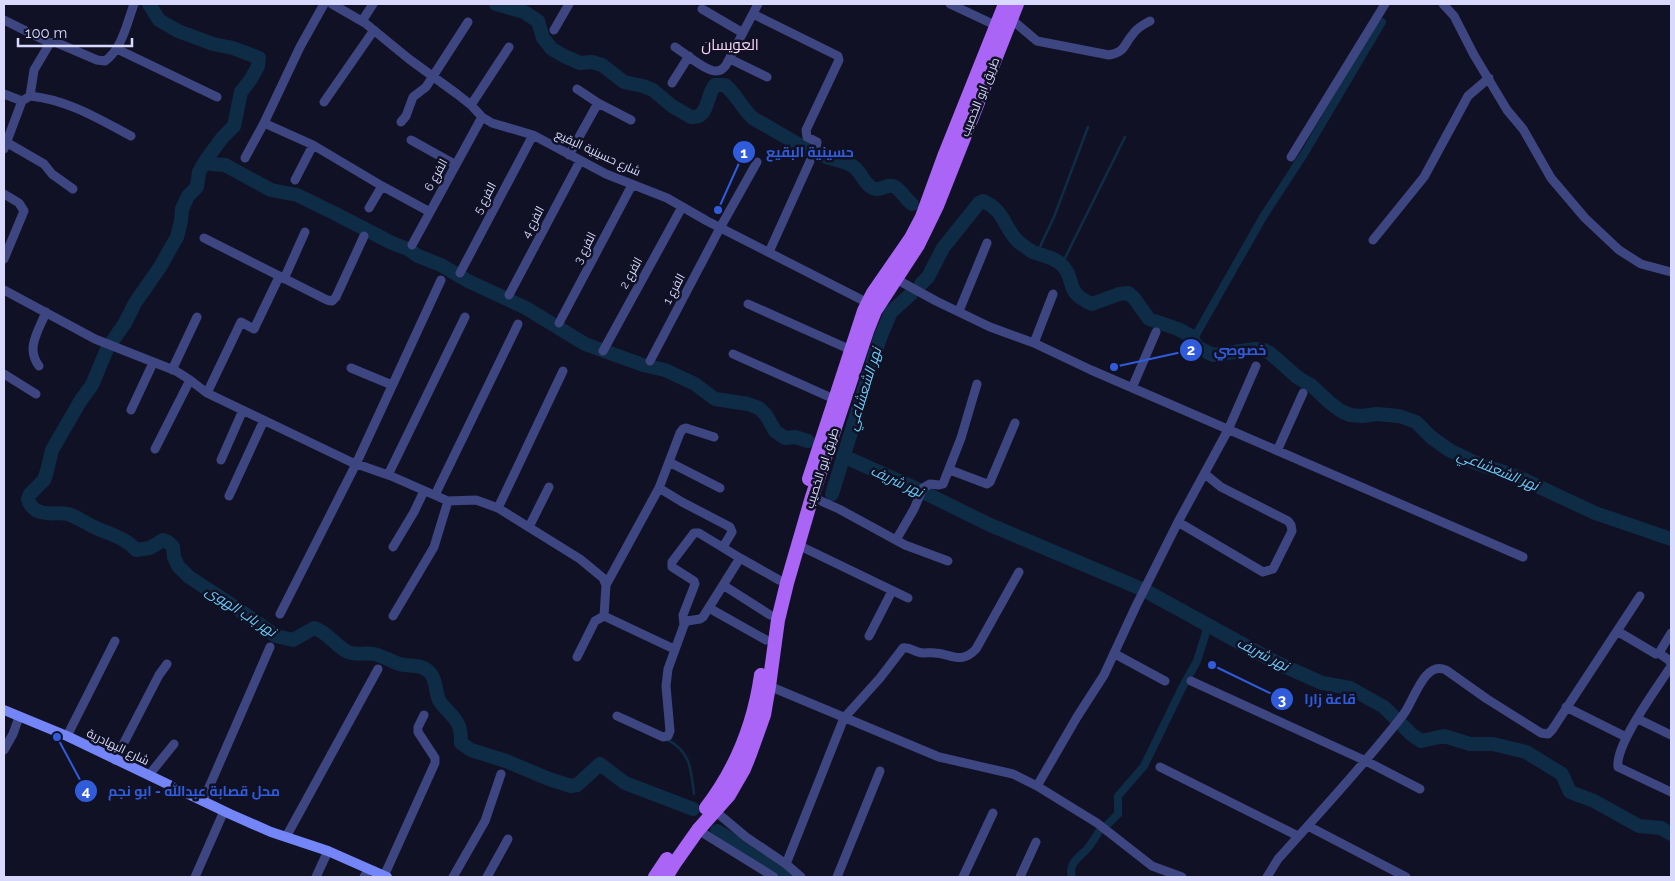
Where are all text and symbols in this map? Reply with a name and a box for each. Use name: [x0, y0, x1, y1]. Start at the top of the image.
scale bar: [18, 15, 131, 47]
text: 100 m: [25, 24, 67, 42]
district label: العويسان: [701, 36, 759, 55]
street label: طريق ابو الخصيب: [958, 55, 1002, 139]
street label: شارع حسينية البقيع: [553, 127, 643, 180]
callout: حسينية البقيع: [731, 138, 864, 167]
text: 1: [740, 144, 748, 162]
text: حسينية البقيع: [766, 144, 854, 162]
street label: الفرع 6: [421, 156, 451, 194]
street label: الفرع 5: [471, 180, 500, 217]
street label: الفرع 4: [519, 204, 548, 241]
street label: الفرع 3: [571, 230, 600, 267]
street label: الفرع 2: [617, 255, 646, 292]
street label: الفرع 1: [660, 271, 689, 307]
callout: خصوصي: [1179, 335, 1276, 364]
text: 2: [1187, 341, 1195, 359]
text: خصوصي: [1214, 342, 1266, 361]
water label: نهر الشعشاعي: [844, 344, 888, 434]
street label: طريق ابو الخصيب: [802, 426, 842, 510]
water label: نهر الشعشاعي: [1454, 446, 1542, 498]
water label: نهر شريف: [868, 462, 927, 501]
water label: نهر باب الهوى: [202, 582, 280, 641]
water label: نهر شريف: [1234, 634, 1293, 675]
callout: قاعة زارا: [1269, 685, 1366, 714]
text: 3: [1278, 691, 1286, 709]
text: قاعة زارا: [1304, 691, 1356, 708]
street label: شارع البهادرية: [84, 726, 152, 769]
callout: محل قصابة عبدالله - ابو نجم: [73, 777, 290, 806]
text: 4: [82, 782, 91, 800]
text: محل قصابة عبدالله - ابو نجم: [108, 782, 280, 801]

